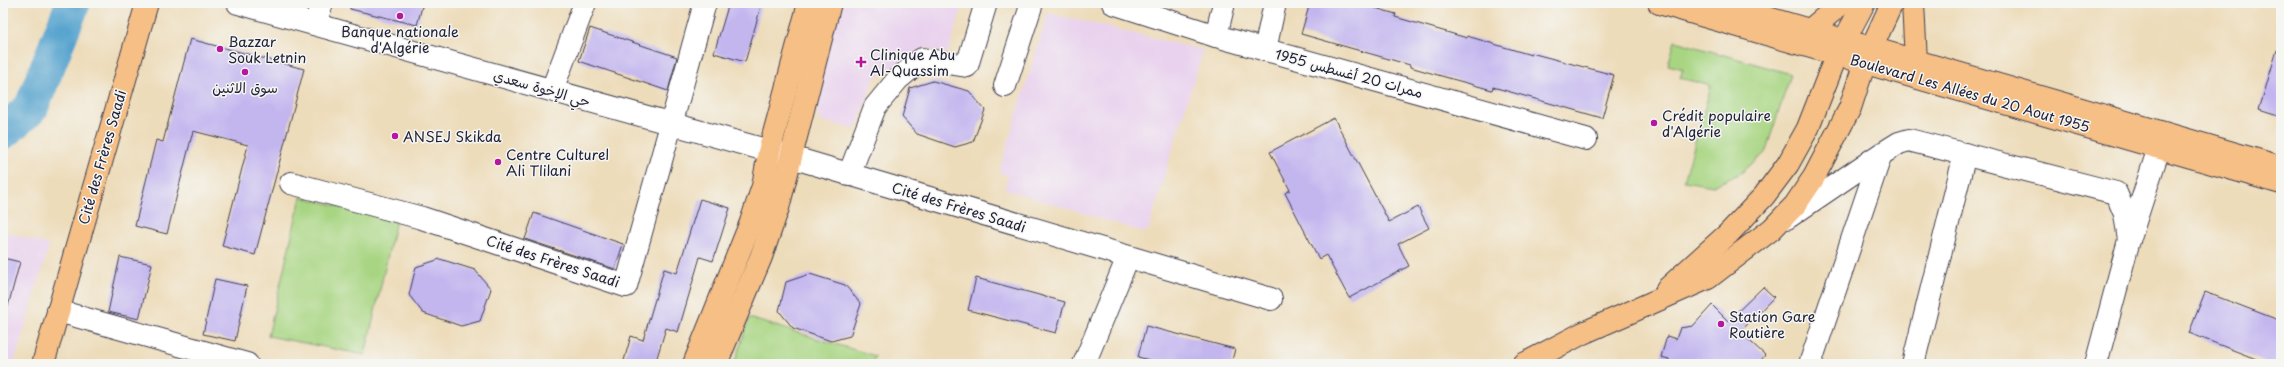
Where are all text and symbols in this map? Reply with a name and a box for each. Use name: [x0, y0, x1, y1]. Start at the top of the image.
marker: Banque nationale d'Algérie: [395, 11, 405, 21]
place label: Banque nationale d'Algérie: [341, 21, 459, 58]
place label: Bazzar Souk Letnin: [228, 31, 306, 68]
street label: ممرات 20 أغسطس 1955: [1273, 43, 1425, 103]
marker: Bazzar Souk Letnin: [215, 44, 225, 54]
place label: Clinique Abu Al-Quassim: [870, 44, 955, 81]
street label: Boulevard Les Allées du 20 Aout 1955: [1848, 49, 2092, 137]
marker: Clinique Abu Al-Quassim: [855, 56, 867, 68]
street label: حي الإخوة سعدي: [490, 64, 593, 115]
marker: سوق الاثنين: [240, 67, 250, 77]
place label: سوق الاثنين: [212, 77, 278, 98]
street label: Cité des Frères Saadi: [73, 87, 131, 227]
place label: Crédit populaire d'Algérie: [1662, 105, 1771, 142]
marker: Crédit populaire d'Algérie: [1649, 118, 1659, 128]
place label: ANSEJ Skikda: [403, 126, 502, 147]
marker: ANSEJ Skikda: [390, 131, 400, 141]
place label: Centre Culturel Ali Tlilani: [506, 144, 609, 181]
marker: Centre Culturel Ali Tlilani: [493, 157, 503, 167]
street label: Cité des Frères Saadi: [889, 177, 1029, 237]
street label: Cité des Frères Saadi: [484, 230, 622, 292]
place label: Station Gare Routière: [1729, 306, 1815, 343]
marker: Station Gare Routière: [1716, 319, 1726, 329]

